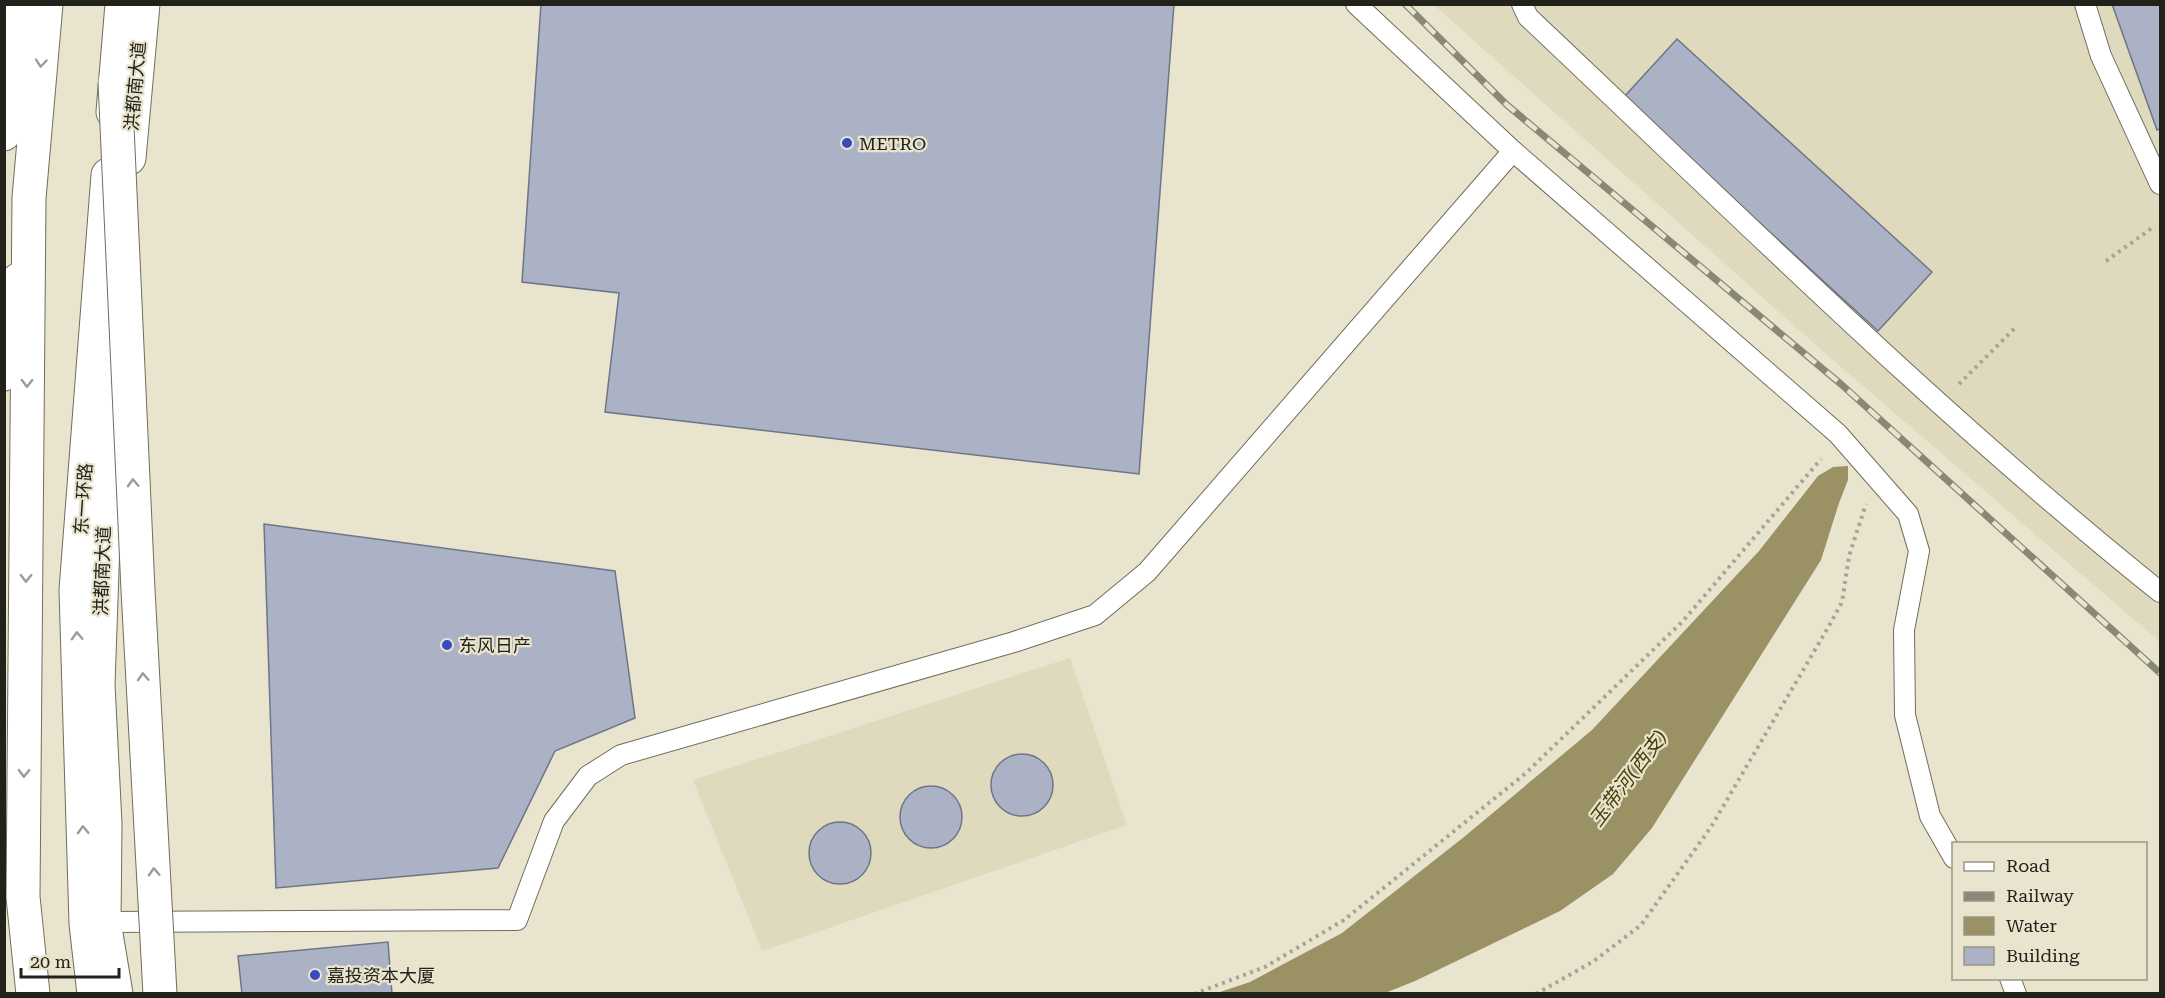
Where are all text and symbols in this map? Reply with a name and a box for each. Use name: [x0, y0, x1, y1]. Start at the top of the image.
street label: 洪都南大道: [121, 40, 149, 132]
one-way arrow: [35, 58, 48, 67]
place label: METRO: [859, 133, 926, 154]
marker: METRO: [840, 136, 854, 150]
one-way arrow: [21, 379, 34, 388]
street label: 东一环路: [70, 462, 96, 536]
one-way arrow: [127, 478, 140, 487]
street label: 洪都南大道: [90, 526, 114, 616]
one-way arrow: [20, 574, 32, 583]
one-way arrow: [71, 631, 83, 640]
place label: 东风日产: [459, 635, 531, 656]
marker: 东风日产: [440, 638, 454, 652]
one-way arrow: [136, 673, 149, 682]
water label: 玉带河(西支): [1584, 725, 1672, 831]
one-way arrow: [18, 769, 30, 778]
one-way arrow: [77, 826, 90, 835]
legend: [1952, 842, 2147, 980]
text: Road: [2006, 855, 2051, 876]
one-way arrow: [147, 868, 160, 877]
text: Railway: [2006, 885, 2074, 906]
text: Water: [2006, 915, 2057, 936]
scale bar: [21, 941, 118, 979]
text: Building: [2006, 945, 2080, 966]
text: 20 m: [30, 951, 71, 972]
place label: 嘉投资本大厦: [327, 965, 435, 986]
marker: 嘉投资本大厦: [308, 968, 322, 982]

